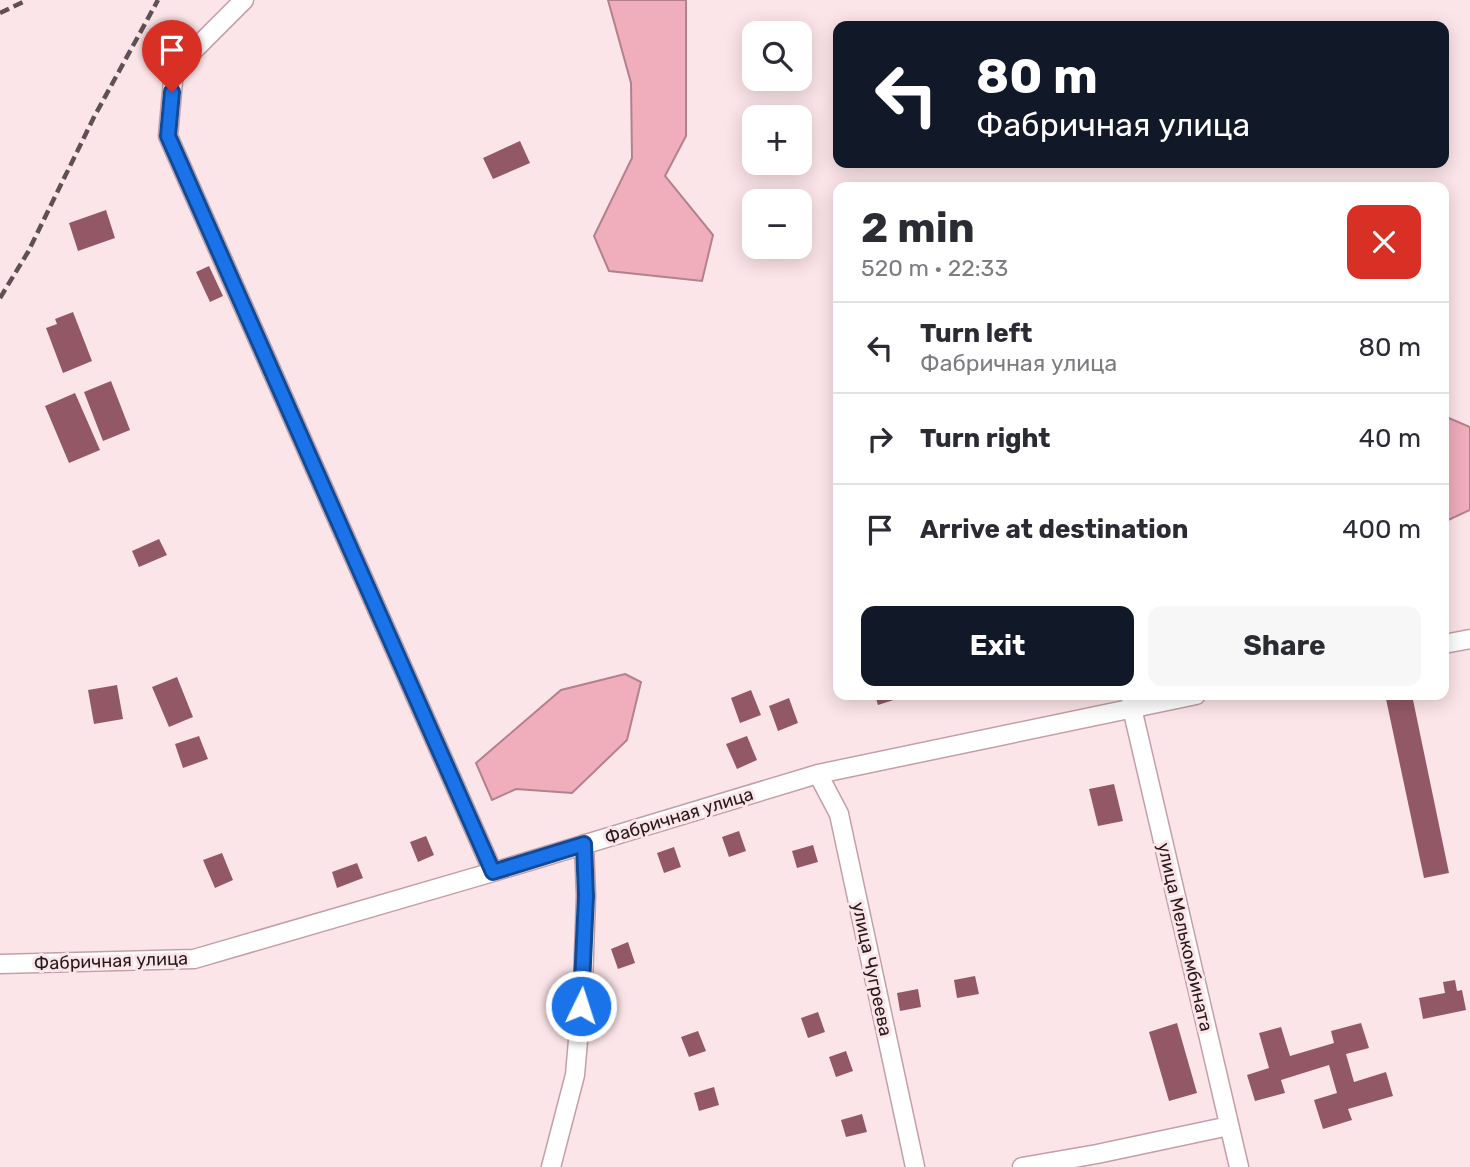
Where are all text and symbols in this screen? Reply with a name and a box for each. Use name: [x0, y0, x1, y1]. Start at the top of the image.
pin: [142, 20, 202, 92]
map controls: [742, 21, 812, 259]
button: search: [742, 21, 812, 91]
icon: arrive: [153, 31, 191, 69]
text: 80 m: [976, 47, 1098, 105]
icon: left: [861, 49, 952, 140]
button: +: [742, 105, 812, 175]
text: Фабричная улица: [976, 106, 1250, 144]
button: −: [742, 189, 812, 259]
text: 2 min: [861, 203, 975, 253]
button: close: [1347, 205, 1421, 279]
text: 520 m · 22:33: [861, 254, 1008, 282]
text: Turn left: [920, 318, 1032, 349]
icon: left: [861, 329, 899, 367]
text: 80 m: [1358, 332, 1421, 363]
text: Фабричная улица: [920, 349, 1117, 377]
icon: right: [861, 420, 899, 458]
text: Turn right: [920, 423, 1050, 454]
text: 40 m: [1359, 423, 1421, 454]
icon: arrive: [861, 511, 899, 549]
text: Arrive at destination: [920, 514, 1188, 545]
text: 400 m: [1342, 514, 1421, 545]
button: Exit: [861, 606, 1134, 686]
button: Share: [1148, 606, 1421, 686]
street label: Фабричная улица: [602, 783, 756, 849]
street label: улица Мелькомбината: [1153, 840, 1217, 1034]
street label: улица Чугреева: [847, 900, 897, 1038]
street label: Фабричная улица: [34, 947, 188, 975]
position arrow: [544, 969, 618, 1043]

